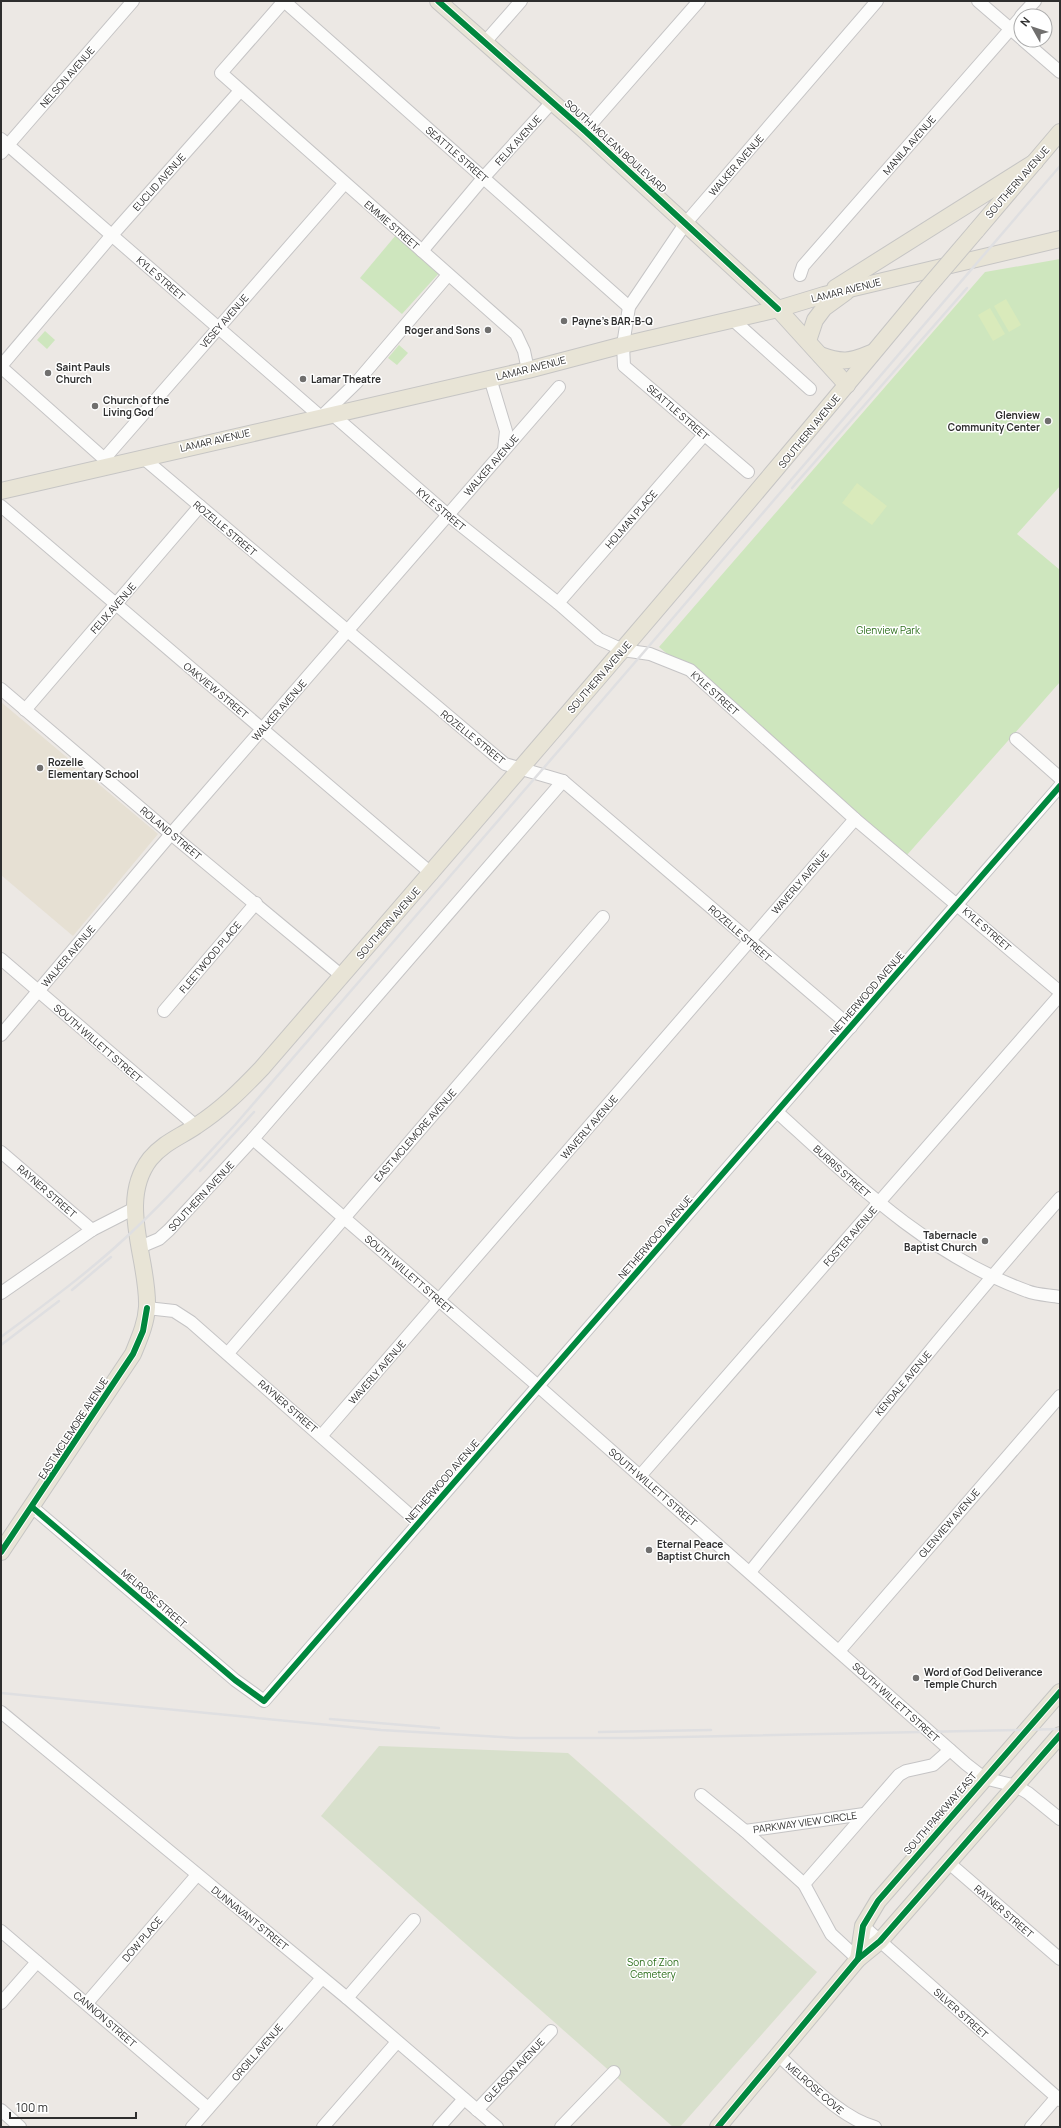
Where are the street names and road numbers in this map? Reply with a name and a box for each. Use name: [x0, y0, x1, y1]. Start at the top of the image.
street label: NELSON AVENUE: [37, 43, 98, 111]
street label: SOUTH MCLEAN BOULEVARD: [562, 96, 670, 196]
street label: FELIX AVENUE: [492, 112, 545, 168]
street label: MANILA AVENUE: [879, 112, 939, 178]
street label: SEATTLE STREET: [423, 123, 491, 185]
street label: WALKER AVENUE: [705, 131, 767, 199]
street label: SOUTHERN AVENUE: [982, 143, 1052, 221]
street label: EUCLID AVENUE: [129, 150, 189, 214]
street label: EMMIE STREET: [362, 197, 422, 253]
street label: KYLE STREET: [134, 253, 188, 303]
street label: LAMAR AVENUE: [810, 274, 883, 305]
street label: VESEY AVENUE: [197, 291, 252, 351]
street label: LAMAR AVENUE: [495, 352, 568, 383]
street label: SEATTLE STREET: [644, 381, 712, 443]
street label: SOUTHERN AVENUE: [775, 391, 843, 471]
street label: LAMAR AVENUE: [179, 425, 252, 455]
street label: WALKER AVENUE: [460, 431, 522, 499]
street label: KYLE STREET: [413, 484, 469, 534]
street label: HOLMAN PLACE: [602, 487, 660, 551]
street label: ROZELLE STREET: [190, 497, 260, 559]
street label: FELIX AVENUE: [87, 579, 139, 636]
street label: SOUTHERN AVENUE: [564, 638, 634, 716]
street label: OAKVIEW STREET: [181, 659, 251, 721]
street label: KYLE STREET: [688, 668, 742, 718]
street label: WALKER AVENUE: [248, 676, 310, 744]
street label: ROZELLE STREET: [438, 707, 508, 767]
street label: ROLAND STREET: [137, 803, 205, 863]
street label: WAVERLY AVENUE: [768, 847, 832, 917]
street label: SOUTHERN AVENUE: [353, 884, 423, 962]
street label: ROZELLE STREET: [706, 902, 774, 964]
street label: KYLE STREET: [960, 904, 1014, 954]
street label: FLEETWOOD PLACE: [176, 918, 244, 996]
street label: WALKER AVENUE: [38, 922, 98, 990]
street label: NETHERWOOD AVENUE: [827, 948, 907, 1038]
street label: SOUTH WILLETT STREET: [51, 1001, 145, 1085]
street label: EAST MCLEMORE AVENUE: [371, 1085, 459, 1184]
street label: WAVERLY AVENUE: [557, 1092, 621, 1162]
street label: BURRIS STREET: [811, 1142, 873, 1200]
street label: SOUTHERN AVENUE: [165, 1158, 237, 1234]
street label: RAYNER STREET: [14, 1161, 80, 1221]
street label: NETHERWOOD AVENUE: [615, 1192, 695, 1282]
street label: FOSTER AVENUE: [820, 1203, 880, 1269]
street label: SOUTH WILLETT STREET: [362, 1232, 456, 1316]
street label: WAVERLY AVENUE: [345, 1337, 409, 1407]
street label: KENDALE AVENUE: [872, 1347, 935, 1419]
street label: EAST MCLEMORE AVENUE: [35, 1374, 111, 1482]
street label: RAYNER STREET: [255, 1376, 321, 1436]
street label: NETHERWOOD AVENUE: [402, 1436, 482, 1526]
street label: SOUTH WILLETT STREET: [606, 1445, 700, 1529]
street label: GLENVIEW AVENUE: [915, 1485, 983, 1560]
street label: MELROSE STREET: [118, 1566, 190, 1630]
street label: SOUTH WILLETT STREET: [849, 1659, 943, 1745]
street label: SOUTH PARKWAY EAST: [900, 1769, 980, 1857]
street label: PARKWAY VIEW CIRCLE: [752, 1808, 858, 1836]
street label: RAYNER STREET: [971, 1881, 1037, 1941]
street label: DUNNAVANT STREET: [209, 1883, 291, 1953]
street label: DOW PLACE: [119, 1913, 166, 1964]
street label: SILVER STREET: [931, 1985, 991, 2041]
street label: CANNON STREET: [71, 1988, 139, 2050]
street label: ORGILL AVENUE: [228, 2020, 286, 2084]
street label: GLEASON AVENUE: [481, 2035, 548, 2105]
street label: MELROSE COVE: [783, 2059, 847, 2117]

